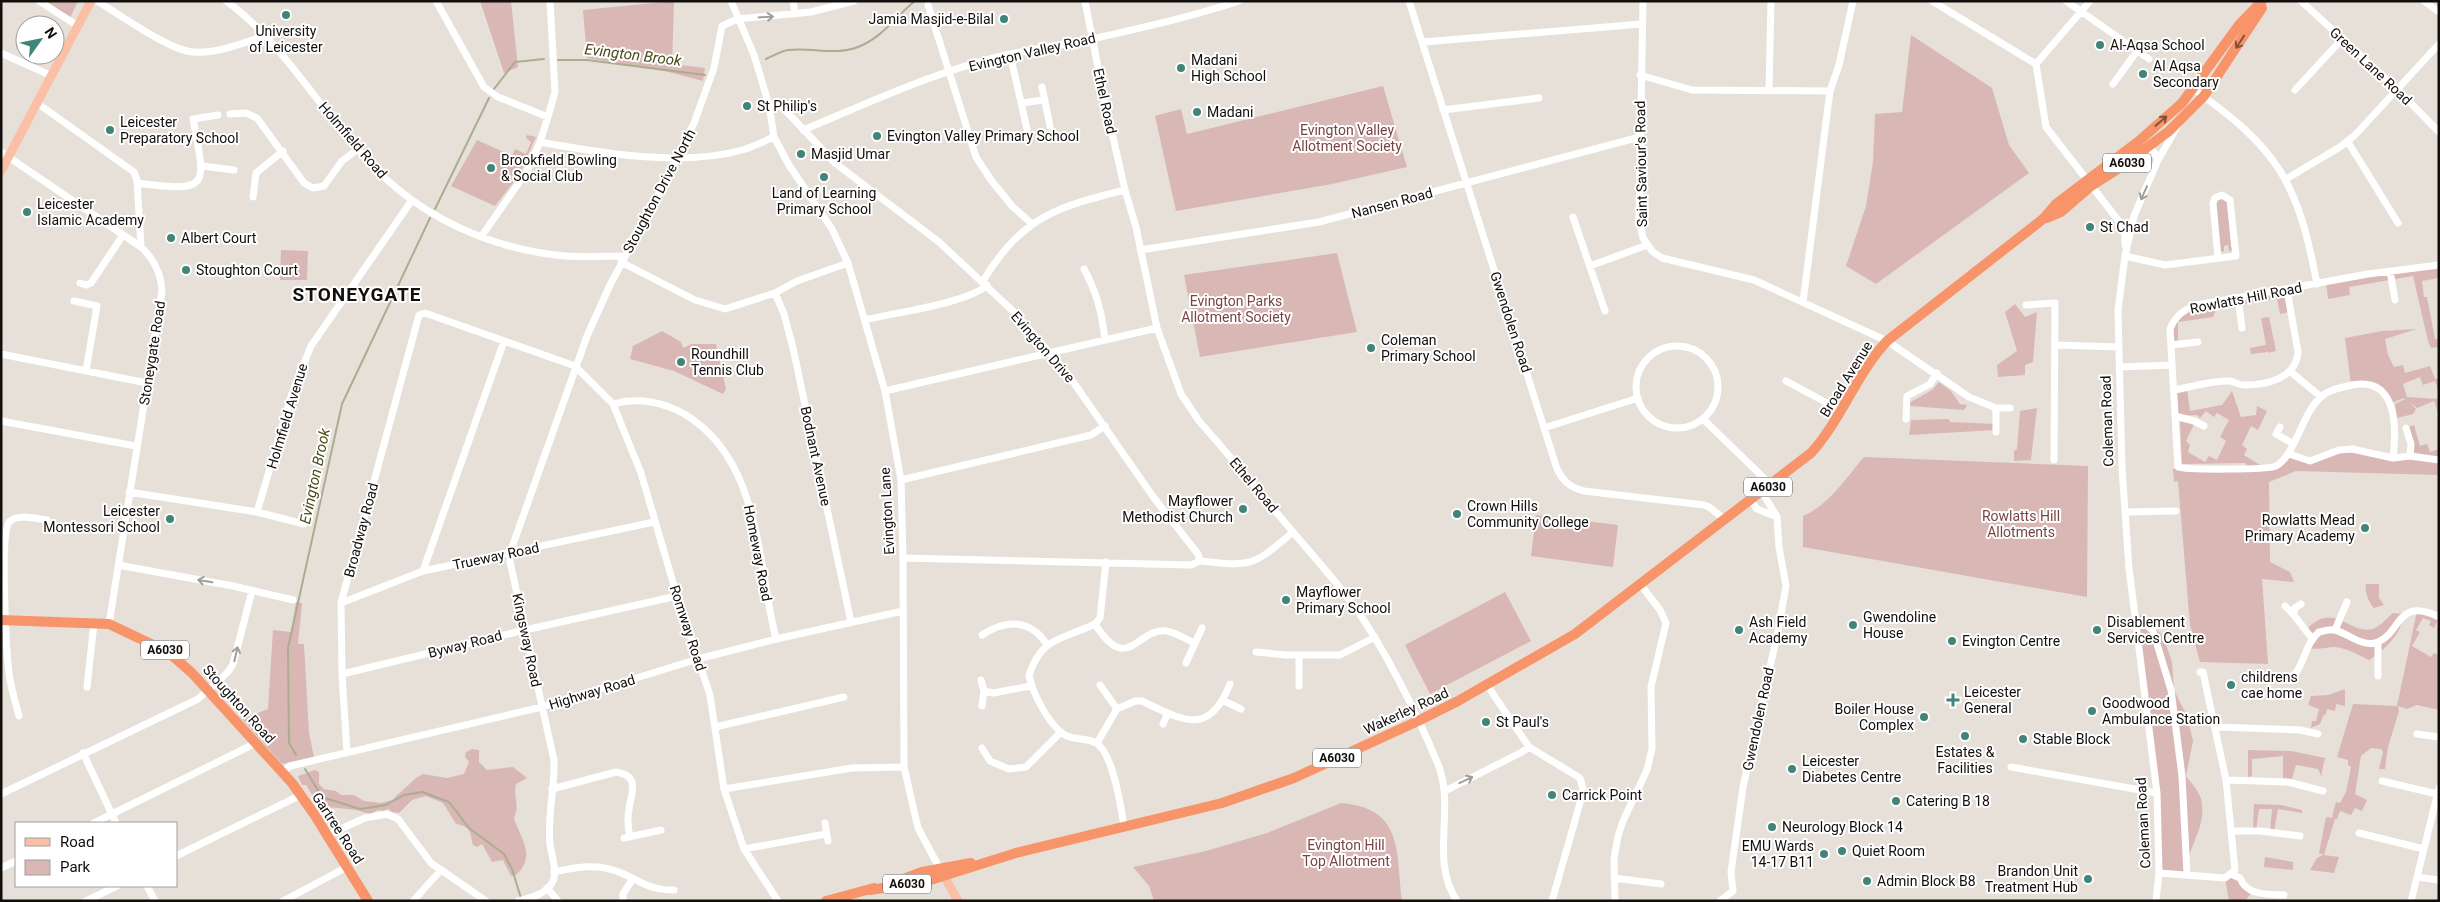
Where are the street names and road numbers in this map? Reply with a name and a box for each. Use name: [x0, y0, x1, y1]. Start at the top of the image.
street label: Green Lane Road: [2327, 24, 2415, 108]
street label: Evington Valley Road: [967, 30, 1097, 74]
street label: Ethel Road: [1090, 67, 1120, 135]
street label: Holmfield Road: [316, 99, 390, 181]
street label: Saint Saviour's Road: [1632, 101, 1650, 227]
street label: Stoughton Drive North: [620, 126, 698, 256]
road number: A6030: [2103, 154, 2151, 172]
street label: Nansen Road: [1350, 184, 1434, 222]
street label: Gwendolen Road: [1487, 269, 1535, 375]
street label: Rowlatts Hill Road: [2189, 279, 2303, 317]
street label: Stoneygate Road: [136, 300, 168, 406]
street label: Evington Drive: [1008, 308, 1078, 386]
street label: Broad Avenue: [1816, 338, 1876, 420]
street label: Holmfield Avenue: [263, 361, 311, 471]
street label: Coleman Road: [2097, 375, 2117, 467]
street label: Bodnant Avenue: [798, 405, 834, 507]
street label: Ethel Road: [1226, 454, 1282, 516]
street label: Evington Lane: [877, 467, 897, 555]
road number: A6030: [1744, 478, 1792, 497]
street label: Broadway Road: [341, 481, 381, 579]
street label: Homeway Road: [741, 503, 775, 603]
street label: Trueway Road: [451, 539, 541, 573]
street label: Romway Road: [667, 583, 709, 673]
street label: Kingsway Road: [509, 592, 545, 688]
street label: Byway Road: [426, 627, 504, 661]
road number: A6030: [141, 640, 189, 660]
street label: Stoughton Road: [200, 662, 278, 746]
street label: Gwendolen Road: [1739, 666, 1777, 772]
street label: Highway Road: [547, 671, 637, 713]
street label: Wakerley Road: [1361, 684, 1451, 738]
road number: A6030: [1313, 748, 1361, 768]
street label: Coleman Road: [2133, 777, 2153, 869]
street label: Gartree Road: [309, 789, 367, 867]
road number: A6030: [883, 874, 931, 894]

